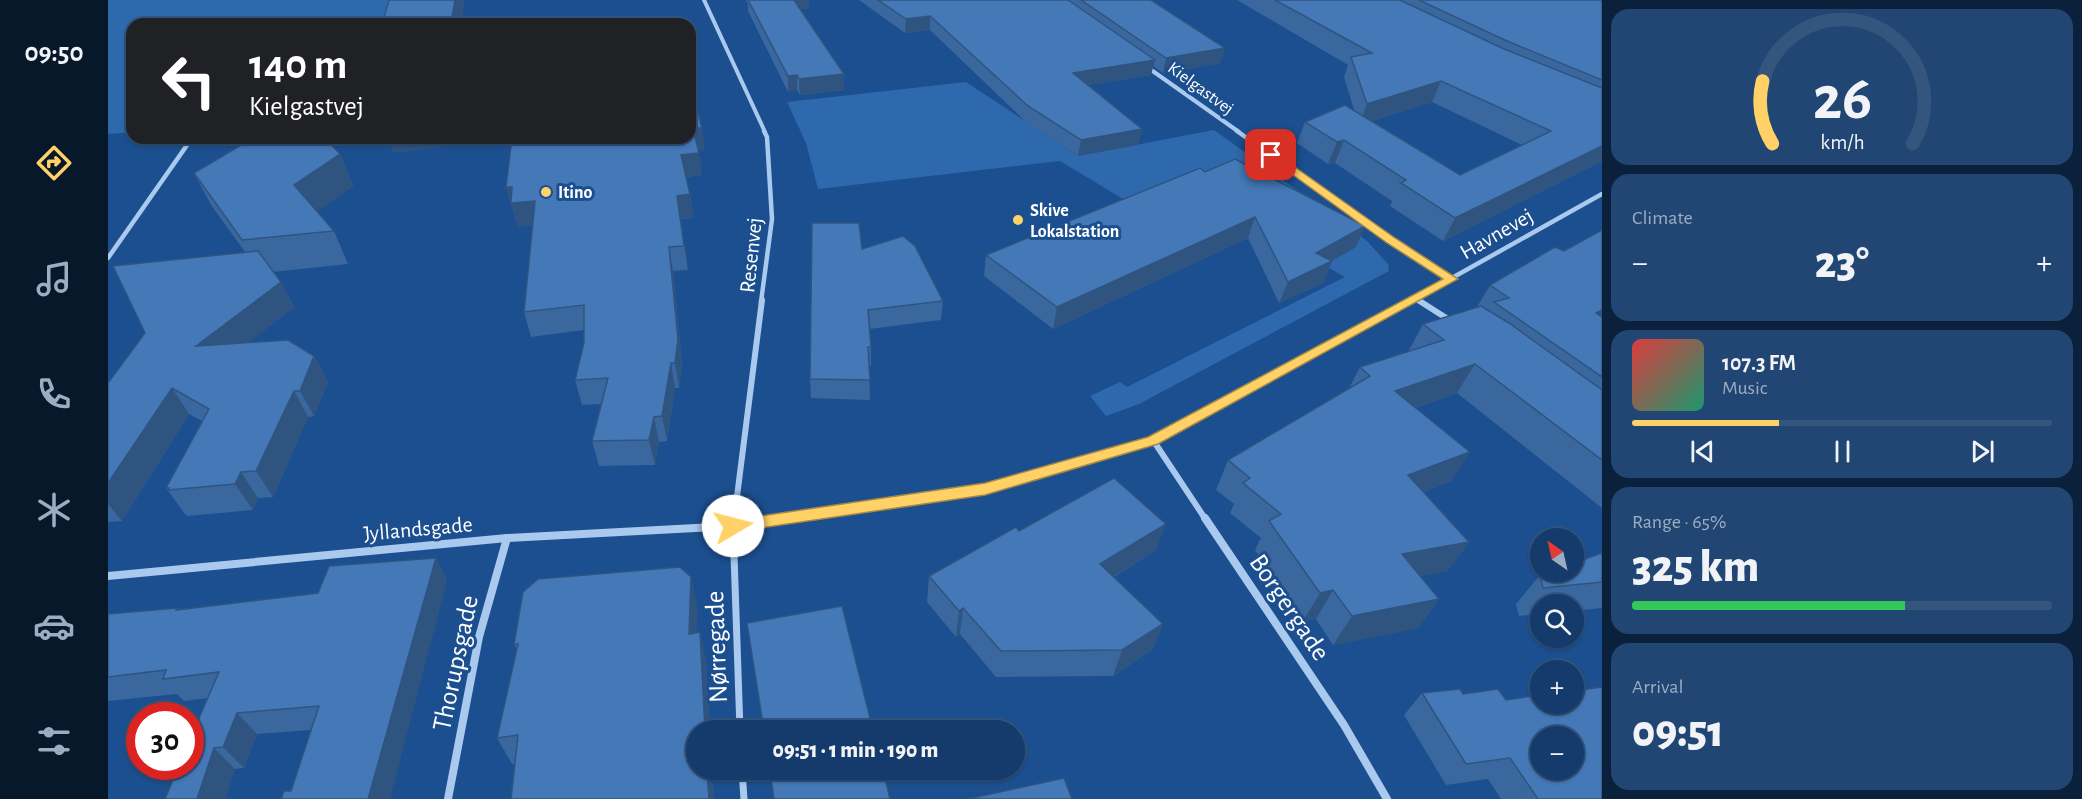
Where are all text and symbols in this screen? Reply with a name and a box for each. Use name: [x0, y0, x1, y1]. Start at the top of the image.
text: 09:50: [24, 39, 84, 66]
icon: left: [150, 42, 228, 120]
text: 140 m: [249, 44, 347, 86]
street label: Kielgastvej: [1164, 59, 1237, 119]
text: 26: [1812, 68, 1872, 130]
text: Kielgastvej: [249, 93, 364, 120]
pin: [1245, 129, 1296, 180]
text: km/h: [1820, 132, 1864, 153]
icon: arrive: [1254, 138, 1287, 171]
icon: directions: [33, 142, 75, 184]
place label: Itino: [558, 184, 592, 202]
marker: Itino: [539, 185, 553, 199]
place label: Skive Lokalstation: [1030, 202, 1119, 241]
street label: Havnevej: [1456, 204, 1537, 263]
text: Climate: [1632, 208, 1693, 228]
marker: Skive Lokalstation: [1011, 213, 1025, 227]
street label: Resenvej: [736, 216, 766, 294]
text: 23°: [1815, 241, 1869, 286]
text: −: [1632, 247, 1648, 280]
text: +: [2036, 247, 2052, 280]
icon: music: [33, 258, 75, 300]
text: 107.3 FM: [1722, 352, 1796, 374]
icon: phone: [33, 373, 75, 415]
text: Music: [1722, 378, 1768, 398]
icon: previous: [1686, 435, 1719, 468]
icon: pause: [1826, 435, 1859, 468]
icon: next: [1966, 435, 1999, 468]
icon: climate: [33, 489, 75, 531]
position arrow: [701, 494, 765, 558]
text: Range · 65%: [1632, 512, 1726, 532]
street label: Jyllandsgade: [363, 513, 474, 545]
north arrow: [1530, 528, 1584, 582]
map controls: [1530, 528, 1584, 780]
text: 325 km: [1632, 545, 1759, 590]
street label: Borgergade: [1244, 549, 1335, 665]
street label: Nørregade: [701, 590, 732, 704]
street label: Thorupsgade: [428, 593, 483, 733]
button: search: [1530, 594, 1584, 648]
icon: car: [33, 605, 75, 647]
button: +: [1530, 660, 1584, 714]
text: Arrival: [1632, 677, 1683, 697]
speed limit sign: 30: [126, 702, 204, 780]
text: 09:51: [1632, 710, 1724, 755]
icon: filters: [33, 720, 75, 762]
button: −: [1530, 726, 1584, 780]
text: 09:51 · 1 min · 190 m: [773, 739, 938, 761]

